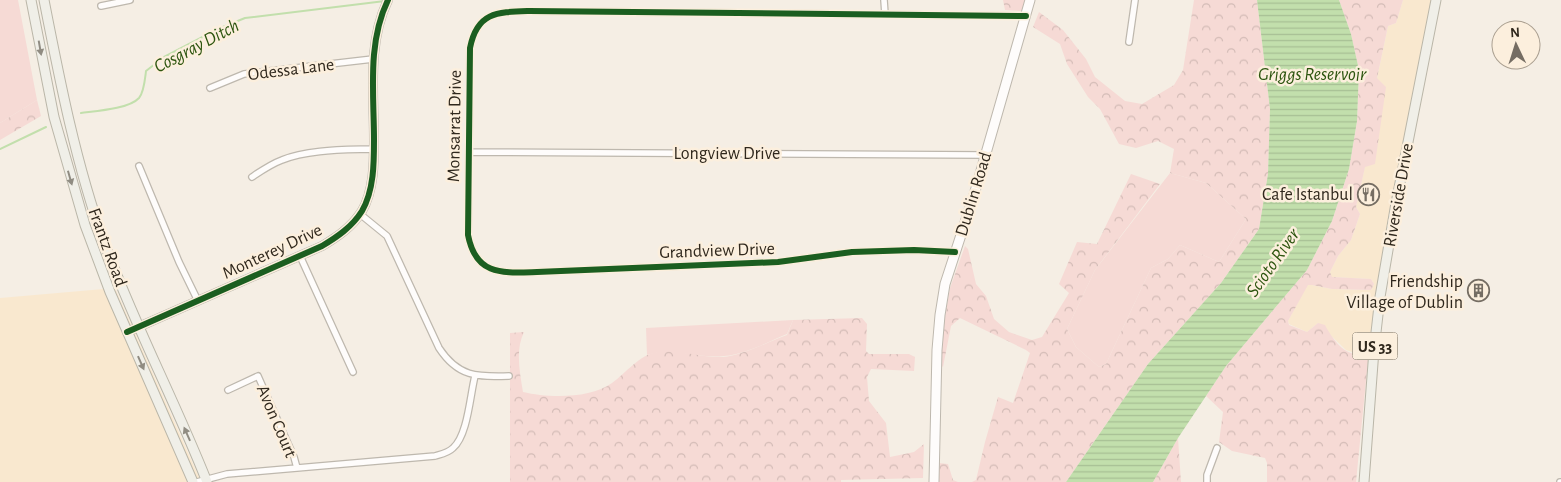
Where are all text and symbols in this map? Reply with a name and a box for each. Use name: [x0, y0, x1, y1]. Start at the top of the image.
water label: Cosgray Ditch: [151, 16, 242, 77]
north arrow: [1491, 20, 1541, 70]
text: N: [1510, 26, 1521, 40]
one-way arrow: [36, 40, 44, 56]
street label: Odessa Lane: [247, 56, 335, 84]
water label: Griggs Reservoir: [1258, 65, 1367, 84]
street label: Monsarrat Drive: [445, 70, 465, 182]
street label: Riverside Drive: [1381, 142, 1417, 248]
street label: Longview Drive: [674, 145, 780, 163]
street label: Dublin Road: [953, 150, 995, 238]
one-way arrow: [67, 171, 75, 186]
restaurant icon: Cafe Istanbul: [1357, 182, 1381, 206]
place label: Cafe Istanbul: [1262, 186, 1353, 204]
street label: Frantz Road: [85, 206, 130, 289]
street label: Monterey Drive: [220, 221, 325, 283]
water label: Scioto River: [1243, 225, 1304, 300]
street label: Grandview Drive: [659, 240, 775, 262]
place label: Friendship Village of Dublin: [1346, 273, 1463, 312]
building icon: Friendship Village of Dublin: [1467, 279, 1491, 303]
road number: US 33: [1352, 332, 1398, 360]
one-way arrow: [137, 356, 145, 370]
street label: Avon Court: [253, 383, 299, 460]
one-way arrow: [182, 427, 190, 441]

